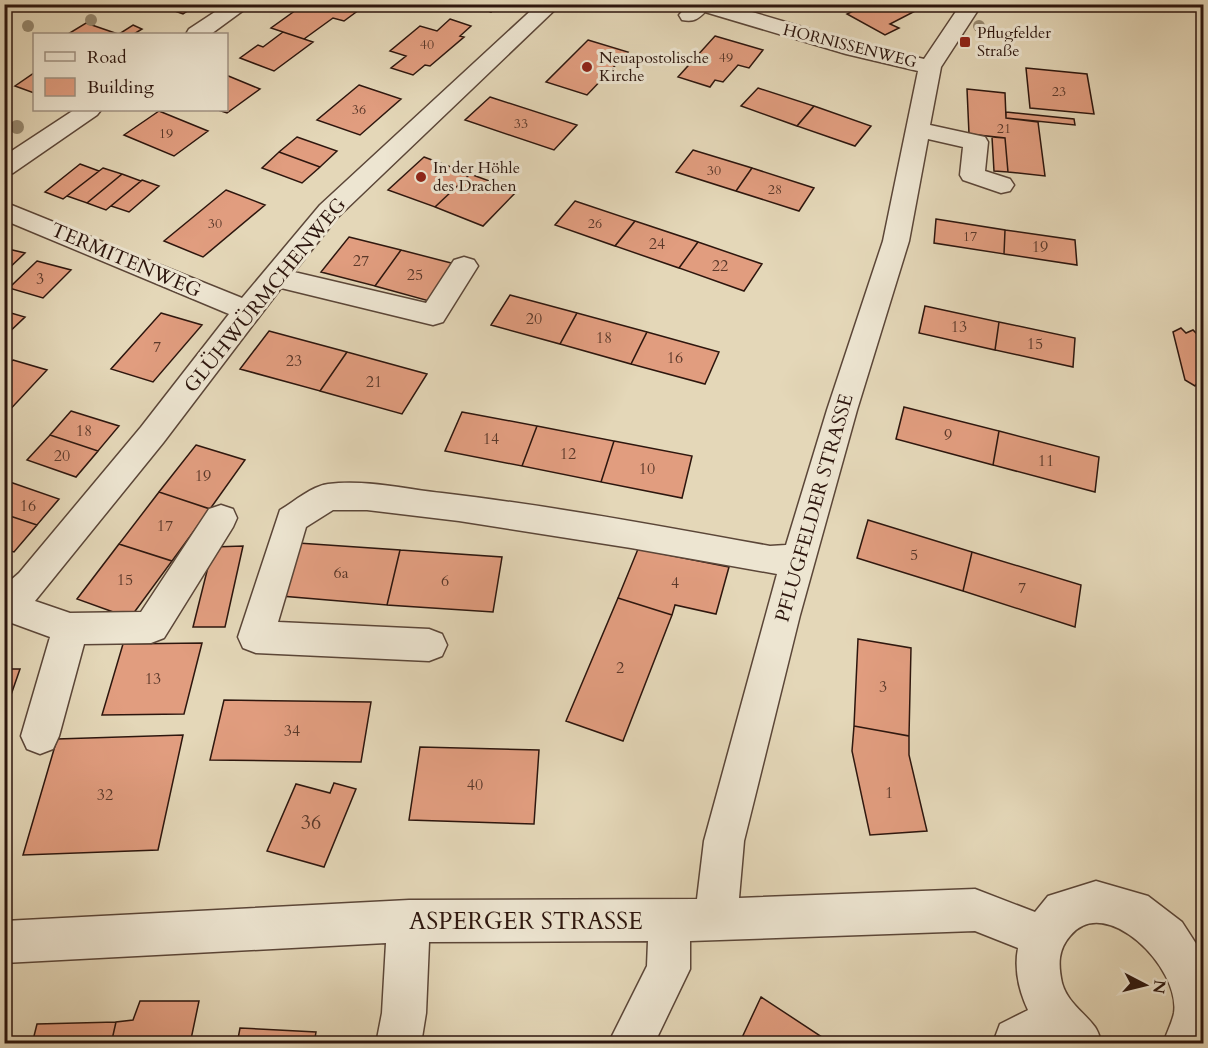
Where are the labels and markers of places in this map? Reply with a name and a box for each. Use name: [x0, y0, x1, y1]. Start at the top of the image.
place label: Pflugfelder Straße: [977, 22, 1051, 62]
marker: Pflugfelder Straße: [958, 35, 972, 49]
place label: Neuapostolische Kirche: [599, 47, 709, 87]
marker: Neuapostolische Kirche: [580, 60, 594, 74]
place label: In der Höhle des Drachen: [433, 157, 520, 197]
marker: In der Höhle des Drachen: [414, 170, 428, 184]

